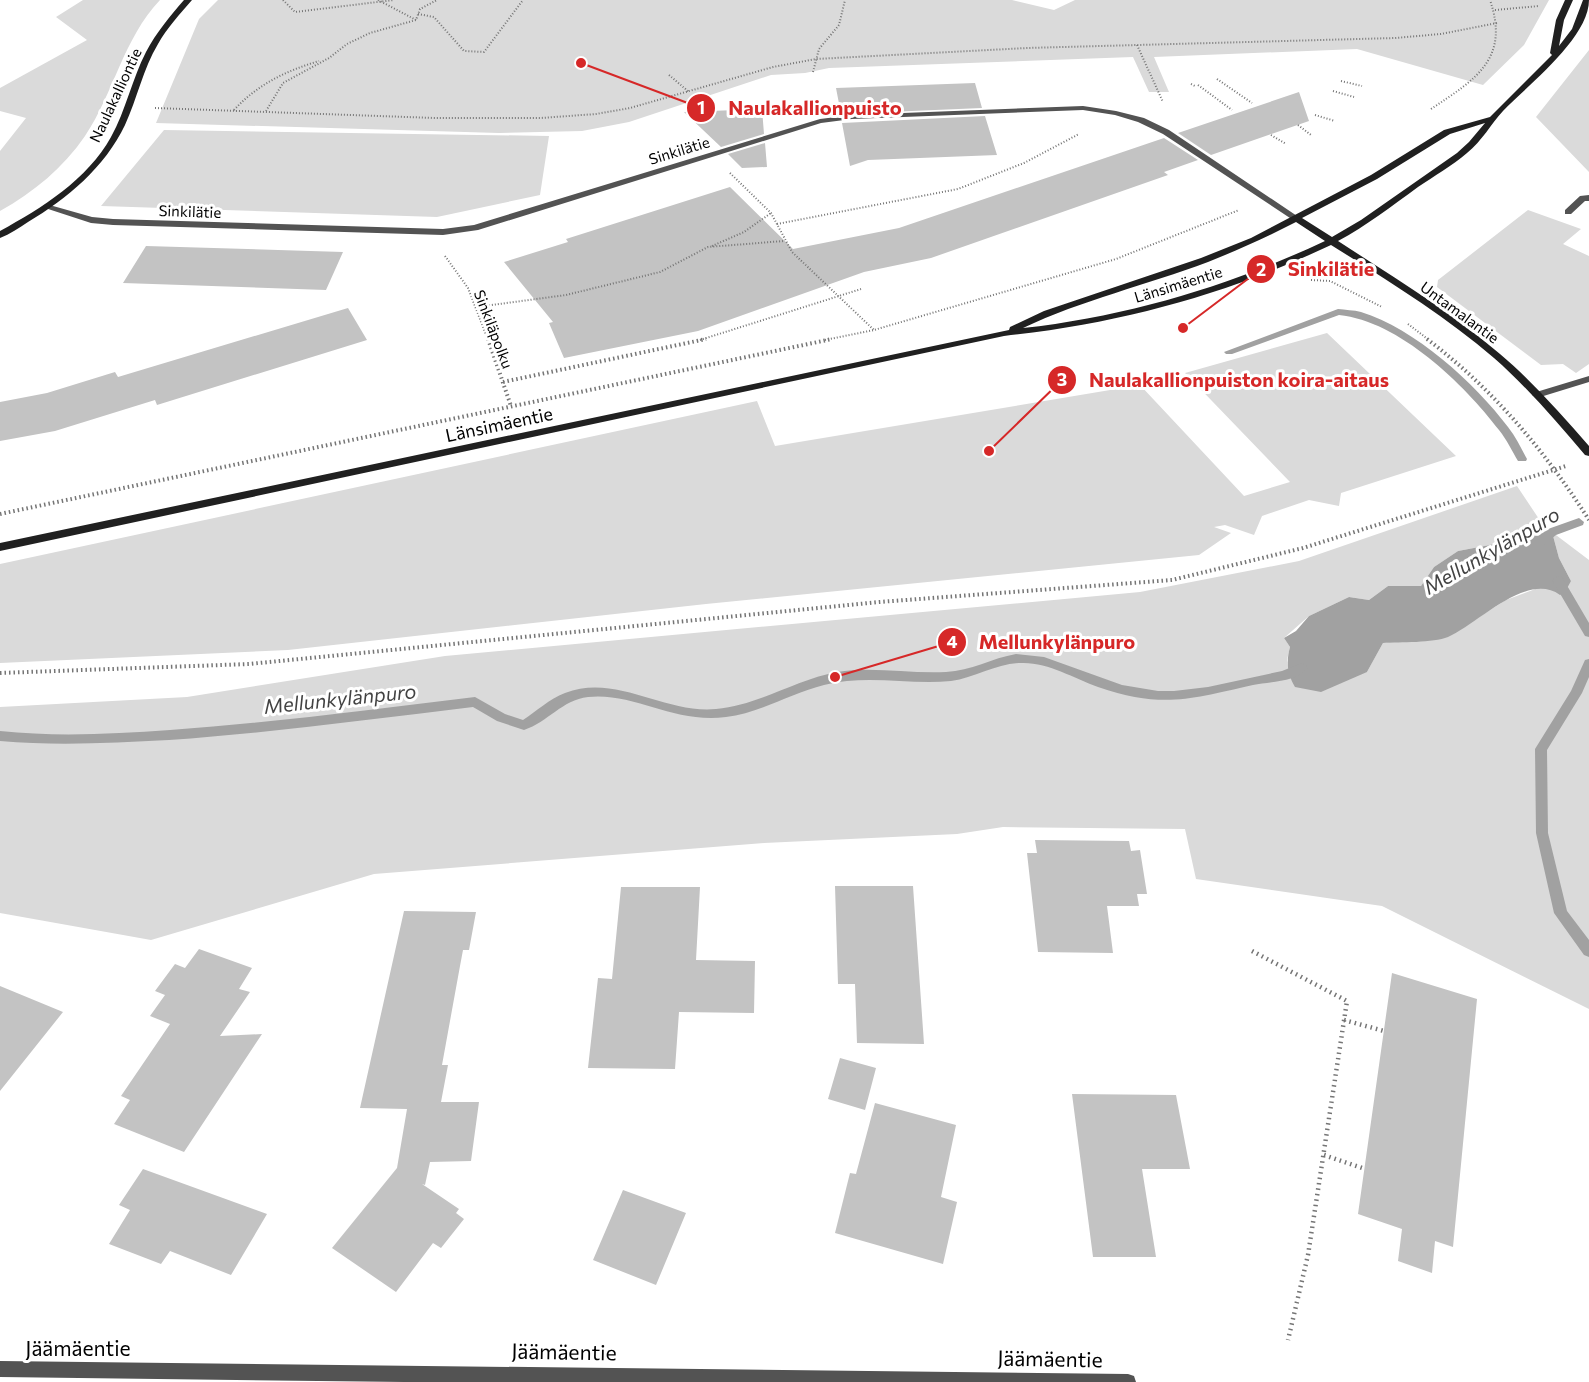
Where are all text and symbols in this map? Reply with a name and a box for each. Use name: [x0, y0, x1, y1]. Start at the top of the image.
street label: Naulakalliontie: [85, 45, 145, 145]
callout: Naulakallionpuisto: [686, 89, 913, 127]
text: Naulakallionpuisto: [728, 95, 902, 119]
text: 1: [697, 96, 705, 118]
street label: Sinkilätie: [646, 132, 712, 168]
street label: Sinkilätie: [158, 201, 222, 221]
callout: Sinkilätie: [1246, 250, 1386, 288]
text: Sinkilätie: [1288, 256, 1374, 280]
text: 2: [1256, 258, 1266, 280]
street label: Länsimäentie: [1132, 262, 1224, 306]
street label: Untamalantie: [1417, 277, 1503, 347]
street label: Sinkiläpolku: [471, 287, 517, 371]
callout: Naulakallionpuiston koira-aitaus: [1047, 361, 1401, 399]
text: Naulakallionpuiston koira-aitaus: [1089, 367, 1389, 391]
text: 3: [1057, 368, 1067, 390]
street label: Länsimäentie: [443, 402, 555, 446]
water label: Mellunkylänpuro: [1419, 501, 1563, 599]
callout: Mellunkylänpuro: [937, 623, 1148, 661]
text: Mellunkylänpuro: [979, 629, 1135, 653]
text: 4: [946, 630, 958, 652]
water label: Mellunkylänpuro: [263, 678, 417, 718]
street label: Jäämäentie: [25, 1335, 131, 1360]
street label: Jäämäentie: [511, 1338, 617, 1364]
street label: Jäämäentie: [997, 1345, 1103, 1371]

